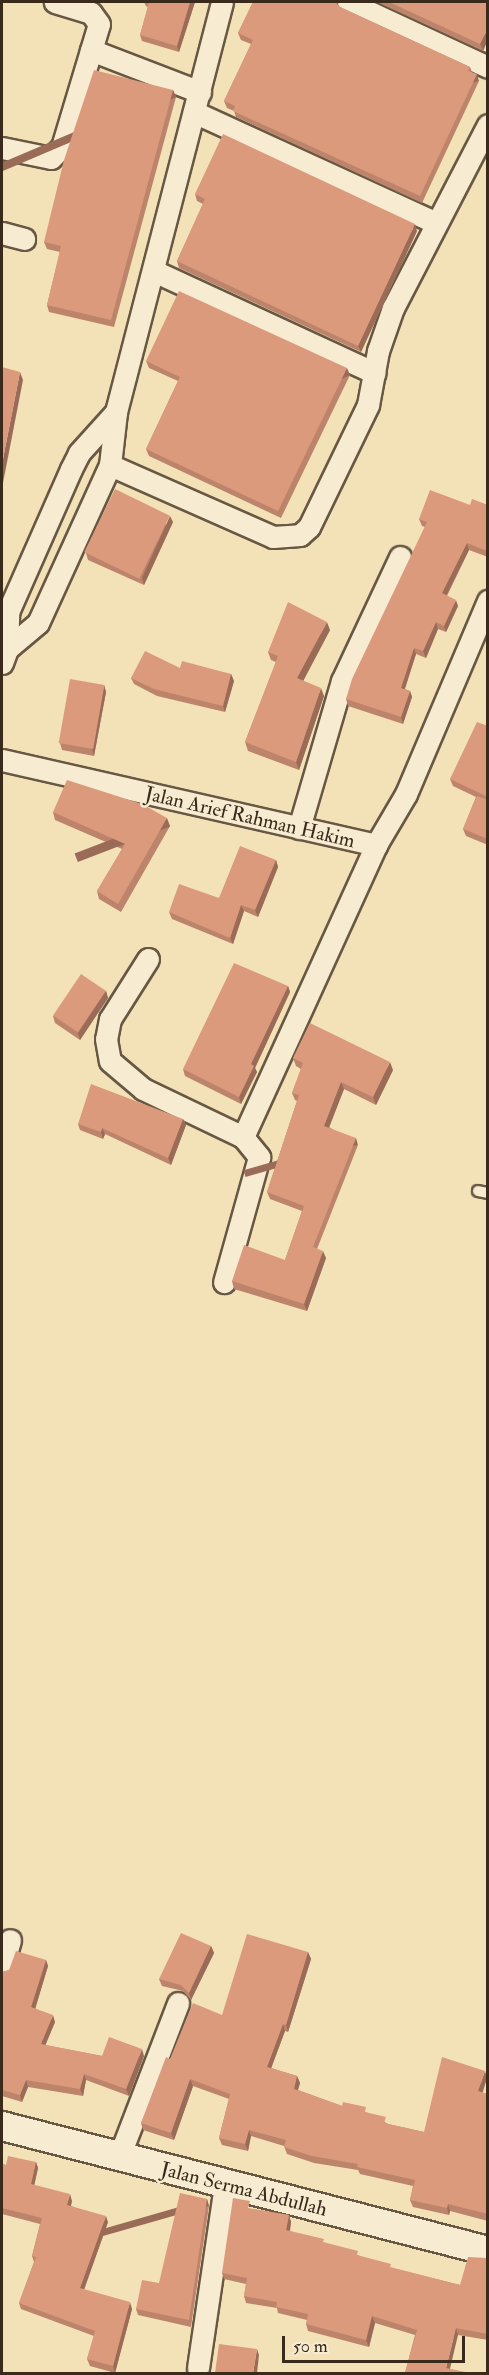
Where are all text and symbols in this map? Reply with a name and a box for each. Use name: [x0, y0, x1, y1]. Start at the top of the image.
street label: Jalan Arief Rahman Hakim: [143, 781, 357, 853]
street label: Jalan Serma Abdullah: [158, 2157, 330, 2221]
scale bar: [285, 2324, 468, 2362]
text: 50 m: [293, 2335, 328, 2358]

